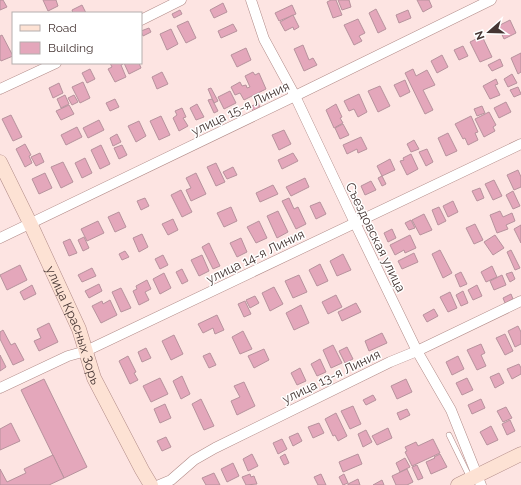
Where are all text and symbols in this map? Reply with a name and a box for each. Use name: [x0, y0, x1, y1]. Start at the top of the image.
legend: [12, 12, 142, 64]
north arrow: [469, 12, 509, 52]
text: Road: [48, 21, 77, 35]
text: N: [473, 29, 488, 41]
text: Building: [48, 41, 94, 55]
street label: улица 15-я Линия: [189, 78, 292, 139]
street label: Съездовская улица: [343, 180, 409, 294]
street label: улица 14-я Линия: [204, 226, 307, 287]
street label: улица Красных Зорь: [43, 264, 103, 387]
street label: улица 13-я Линия: [280, 346, 383, 407]

